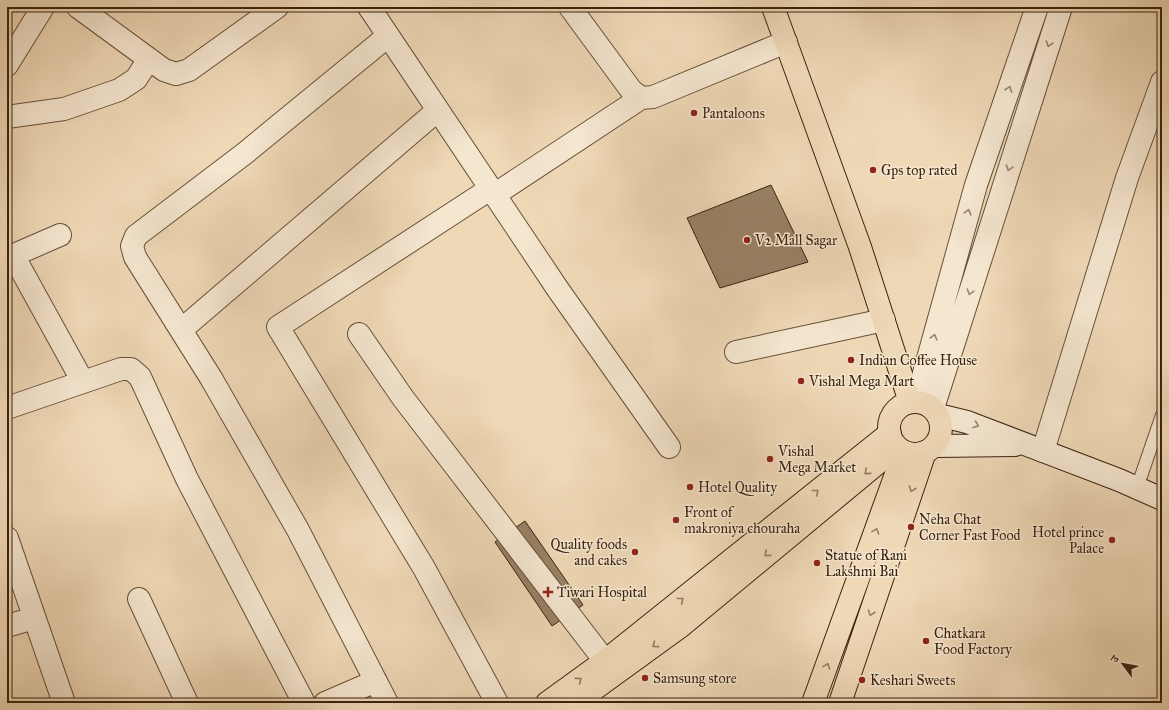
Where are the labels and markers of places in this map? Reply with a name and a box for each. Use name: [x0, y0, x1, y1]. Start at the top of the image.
place label: Pantaloons: [702, 105, 765, 122]
marker: Pantaloons: [689, 108, 699, 118]
place label: Gps top rated: [881, 162, 957, 179]
marker: Gps top rated: [868, 165, 878, 175]
place label: V2 Mall Sagar: [754, 232, 838, 249]
marker: V2 Mall Sagar: [742, 235, 752, 245]
place label: Indian Coffee House: [859, 352, 977, 369]
marker: Indian Coffee House: [846, 355, 856, 365]
place label: Vishal Mega Mart: [808, 373, 914, 390]
marker: Vishal Mega Mart: [796, 376, 806, 386]
place label: Vishal Mega Market: [777, 443, 856, 476]
marker: Vishal Mega Market: [765, 454, 775, 464]
place label: Hotel Quality: [698, 479, 777, 496]
marker: Hotel Quality: [685, 482, 695, 492]
place label: Front of makroniya chouraha: [684, 504, 800, 537]
place label: Neha Chat Corner Fast Food: [919, 511, 1021, 544]
marker: Front of makroniya chouraha: [671, 515, 681, 525]
marker: Neha Chat Corner Fast Food: [906, 522, 916, 532]
place label: Hotel prince Palace: [1032, 524, 1104, 557]
marker: Hotel prince Palace: [1107, 535, 1117, 545]
place label: Quality foods and cakes: [551, 536, 627, 569]
marker: Quality foods and cakes: [630, 547, 640, 557]
place label: Statue of Rani Lakshmi Bai: [825, 547, 907, 580]
marker: Statue of Rani Lakshmi Bai: [812, 558, 822, 568]
place label: Tiwari Hospital: [557, 584, 647, 601]
marker: Tiwari Hospital: [542, 586, 554, 598]
place label: Chatkara Food Factory: [934, 625, 1012, 658]
marker: Chatkara Food Factory: [921, 636, 931, 646]
place label: Samsung store: [653, 670, 737, 687]
place label: Keshari Sweets: [870, 672, 955, 689]
marker: Samsung store: [640, 673, 650, 683]
marker: Keshari Sweets: [857, 675, 867, 685]

